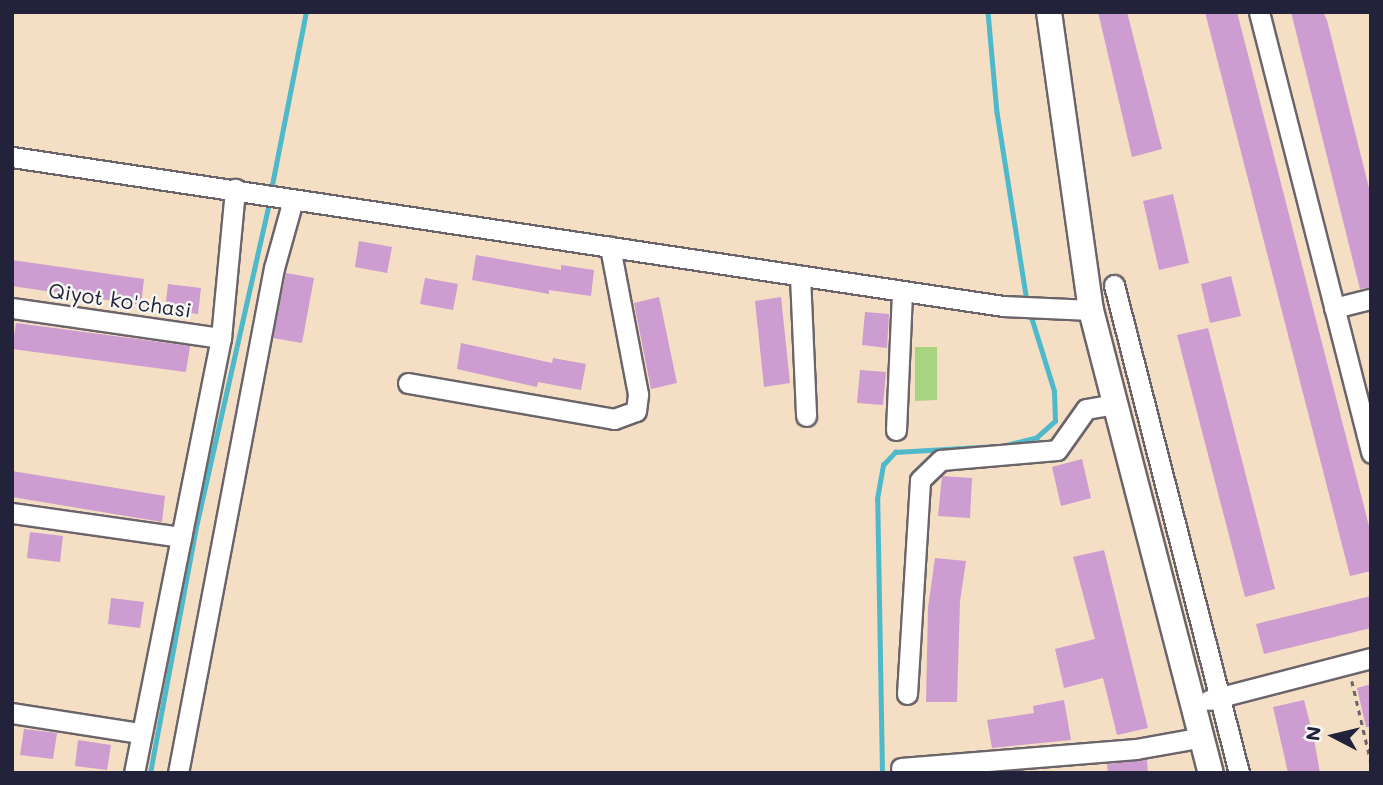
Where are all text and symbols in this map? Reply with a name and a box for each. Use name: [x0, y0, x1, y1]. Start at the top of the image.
street label: Qiyot ko'chasi: [47, 277, 193, 323]
north arrow: [1299, 701, 1369, 771]
text: N: [1299, 725, 1326, 742]

